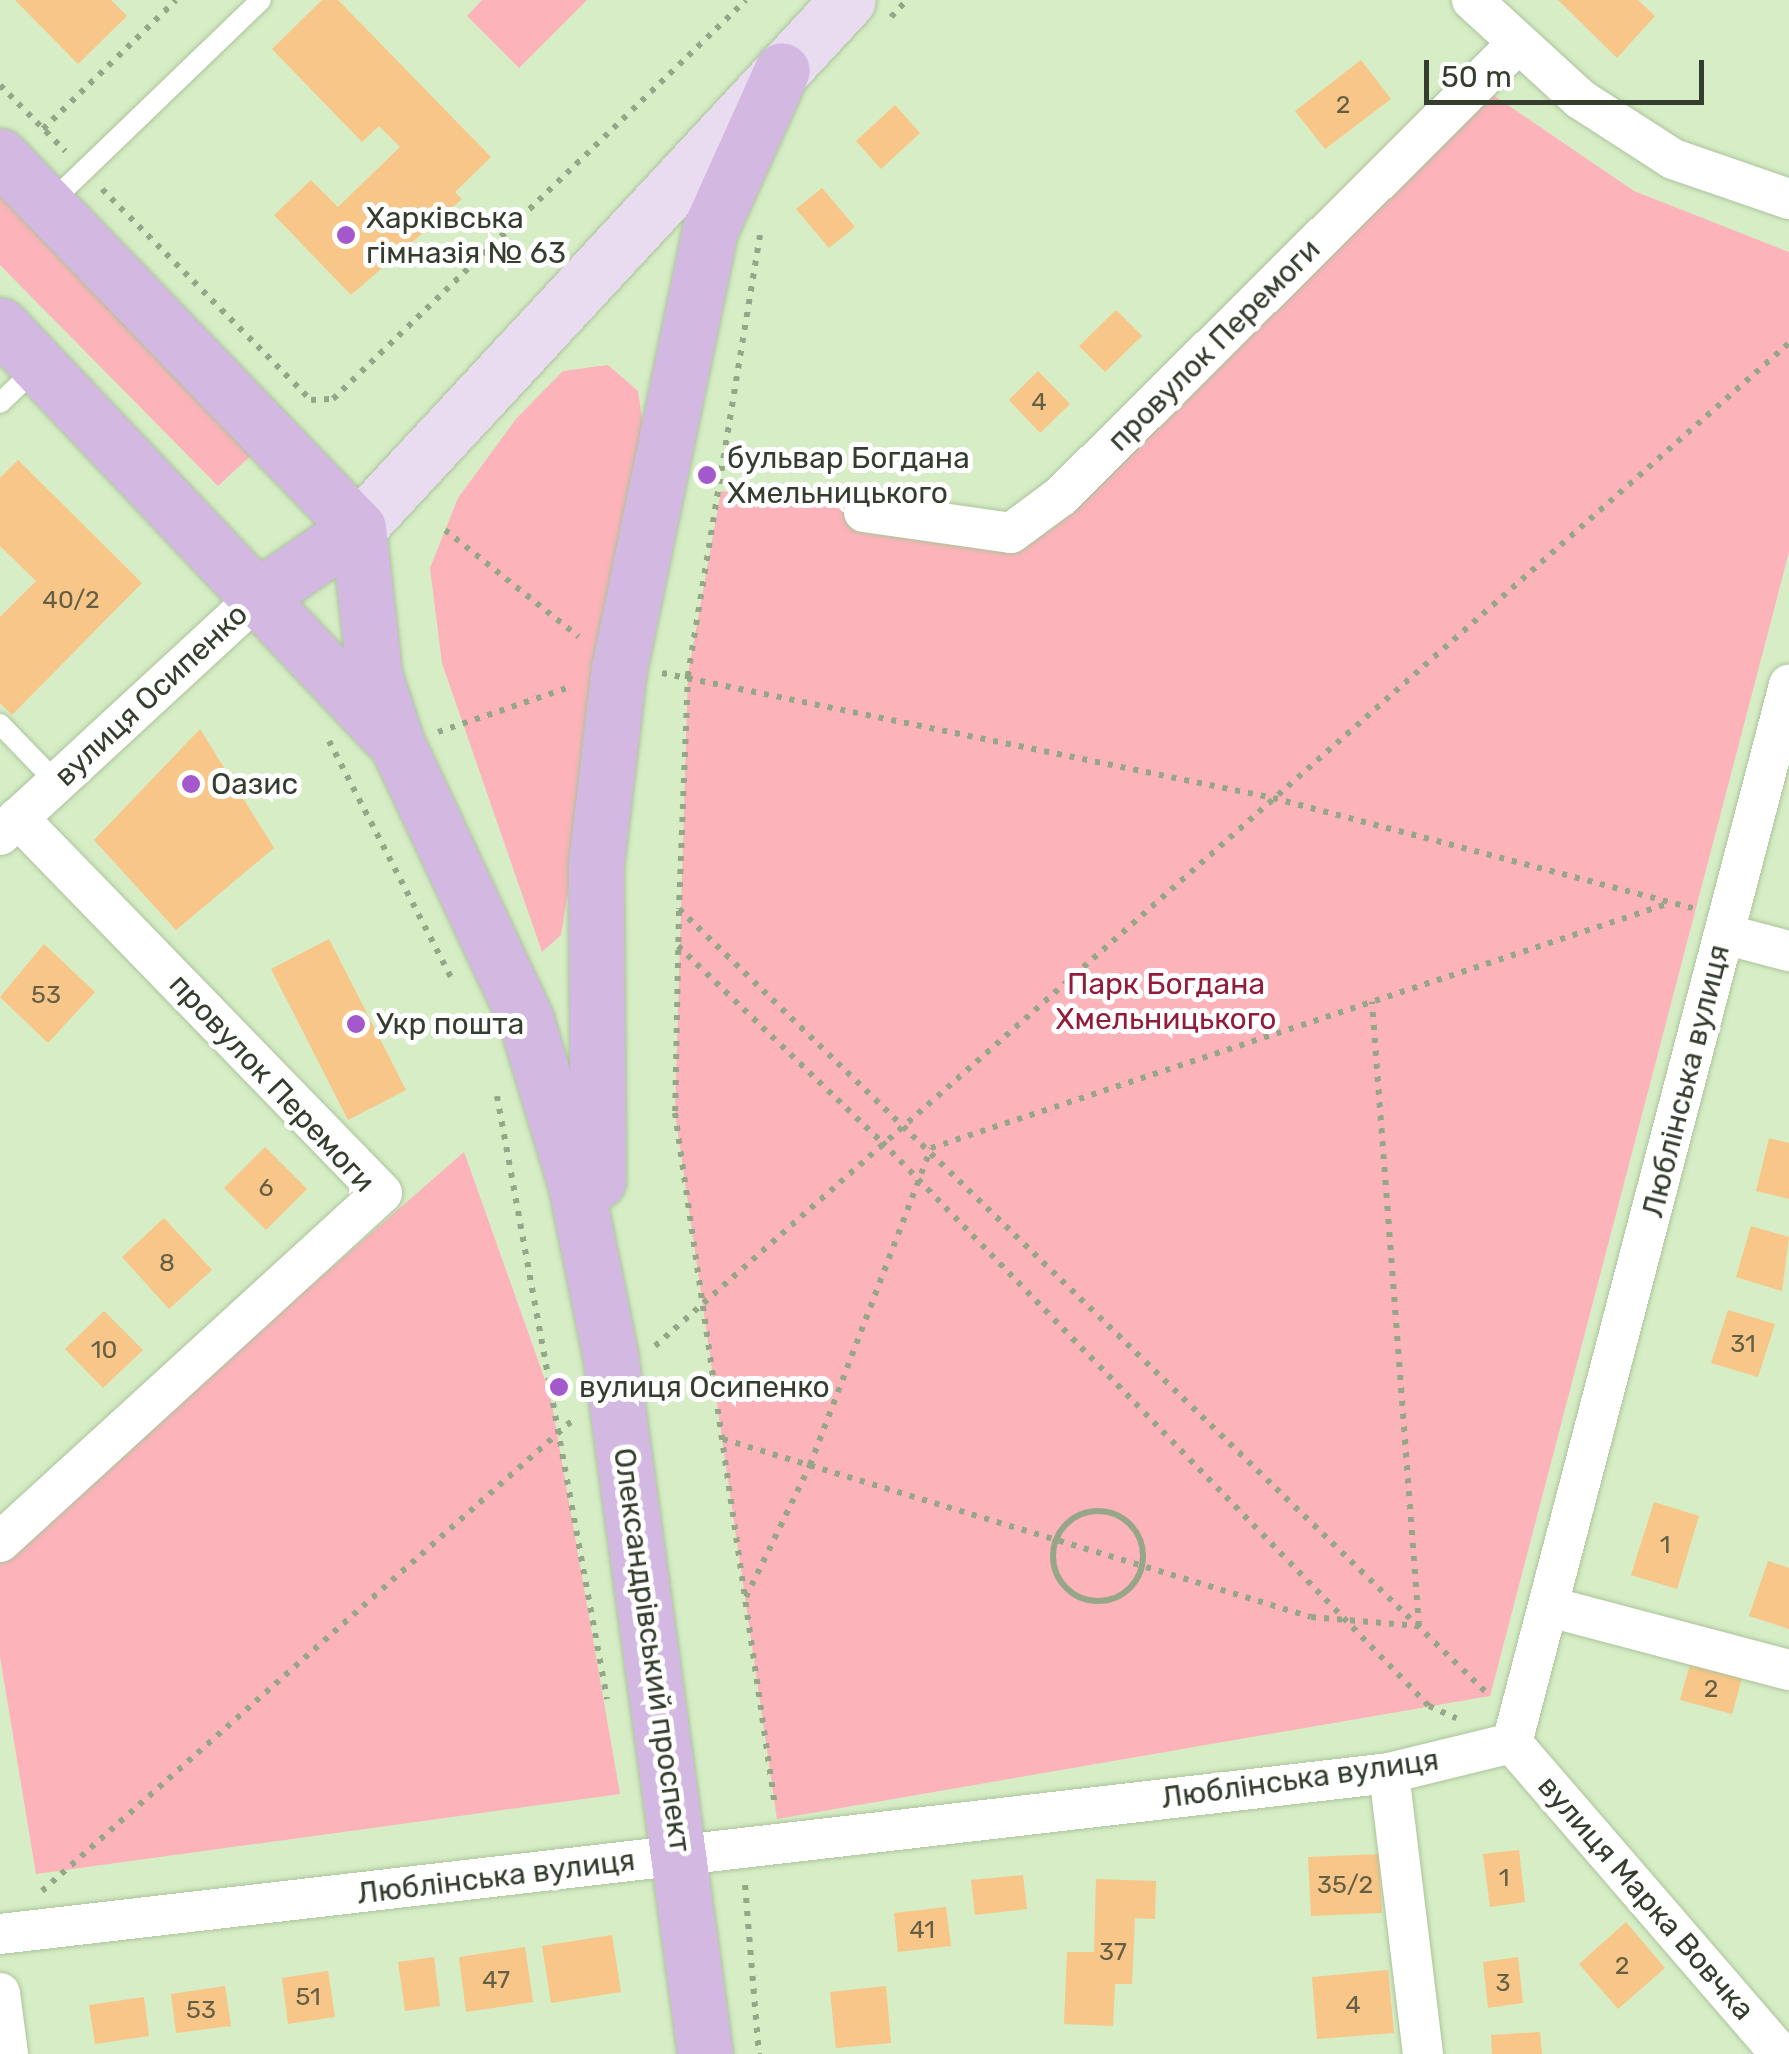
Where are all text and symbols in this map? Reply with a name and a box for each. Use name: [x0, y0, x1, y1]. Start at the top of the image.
scale bar: [1429, 40, 1709, 102]
text: 50 m: [1441, 59, 1512, 95]
house number: 2: [1336, 90, 1350, 120]
place label: Харківська гімназія № 63: [366, 200, 566, 270]
marker: Харківська гімназія № 63: [335, 224, 357, 246]
street label: провулок Перемоги: [1101, 232, 1327, 458]
house number: 4: [1031, 387, 1047, 417]
place label: бульвар Богдана Хмельницького: [727, 440, 970, 510]
marker: бульвар Богдана Хмельницького: [696, 464, 718, 486]
house number: 40/2: [42, 585, 100, 615]
street label: вулиця Осипенко: [47, 596, 255, 794]
place label: Оазис: [211, 766, 298, 802]
marker: Оазис: [180, 773, 202, 795]
street label: Люблінська вулиця: [1635, 941, 1737, 1221]
park label: Парк Богдана Хмельницького: [1055, 966, 1277, 1036]
street label: провулок Перемоги: [162, 967, 382, 1199]
house number: 53: [31, 980, 61, 1010]
place label: Укр пошта: [376, 1006, 524, 1042]
marker: Укр пошта: [345, 1013, 367, 1035]
house number: 6: [258, 1173, 274, 1203]
house number: 8: [159, 1248, 175, 1278]
house number: 31: [1730, 1329, 1756, 1359]
house number: 10: [91, 1335, 117, 1365]
place label: вулиця Осипенко: [579, 1369, 830, 1405]
marker: вулиця Осипенко: [548, 1376, 570, 1398]
street label: Олександрівський проспект: [606, 1446, 698, 1854]
house number: 1: [1660, 1530, 1670, 1560]
house number: 2: [1704, 1674, 1718, 1704]
street label: Люблінська вулиця: [1159, 1742, 1441, 1816]
street label: вулиця Марка Вовчка: [1530, 1769, 1762, 2027]
street label: Люблінська вулиця: [355, 1842, 637, 1912]
house number: 1: [1499, 1863, 1509, 1893]
house number: 35/2: [1317, 1870, 1373, 1900]
house number: 41: [909, 1915, 935, 1945]
house number: 37: [1099, 1937, 1127, 1967]
house number: 2: [1615, 1951, 1629, 1981]
house number: 47: [482, 1965, 510, 1995]
house number: 3: [1495, 1968, 1511, 1998]
house number: 51: [295, 1982, 321, 2012]
house number: 4: [1345, 1990, 1361, 2020]
house number: 53: [186, 1995, 216, 2025]

